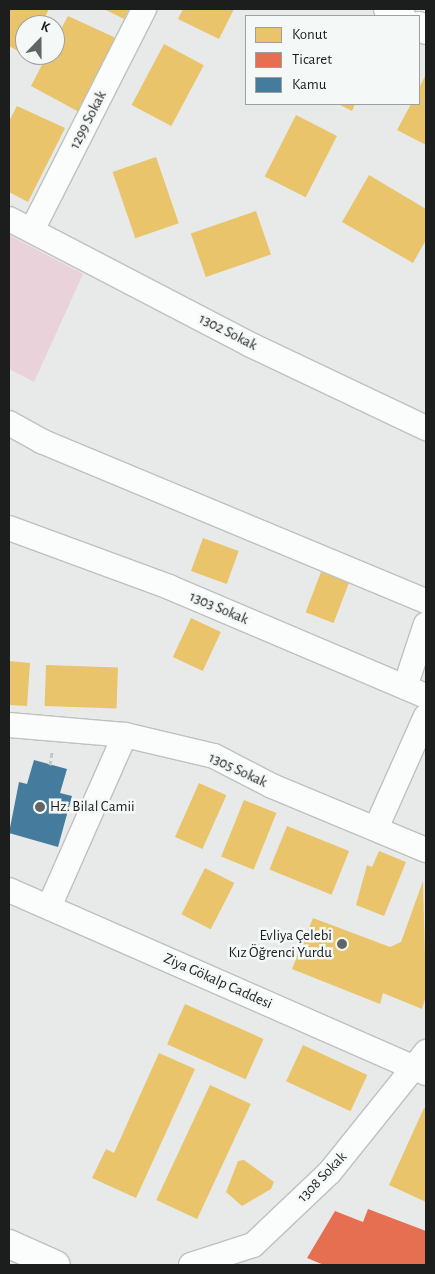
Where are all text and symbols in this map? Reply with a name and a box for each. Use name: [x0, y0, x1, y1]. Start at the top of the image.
north arrow: [15, 15, 65, 65]
legend: [245, 15, 420, 105]
text: K: [39, 19, 52, 35]
text: Konut: [292, 27, 327, 42]
text: Ticaret: [292, 52, 332, 67]
text: Kamu: [292, 77, 327, 92]
street label: 1299 Sokak: [66, 88, 110, 152]
street label: 1302 Sokak: [196, 310, 260, 354]
street label: 1303 Sokak: [187, 588, 251, 628]
street label: 1305 Sokak: [206, 749, 270, 791]
place label: Hz. Bilal Camii: [50, 798, 135, 816]
marker: Hz. Bilal Camii: [34, 801, 46, 813]
place label: Evliya Çelebi Kız Öğrenci Yurdu: [229, 926, 332, 961]
marker: Evliya Çelebi Kız Öğrenci Yurdu: [336, 938, 348, 950]
street label: Ziya Gökalp Caddesi: [161, 949, 275, 1013]
street label: 1308 Sokak: [294, 1148, 350, 1206]

